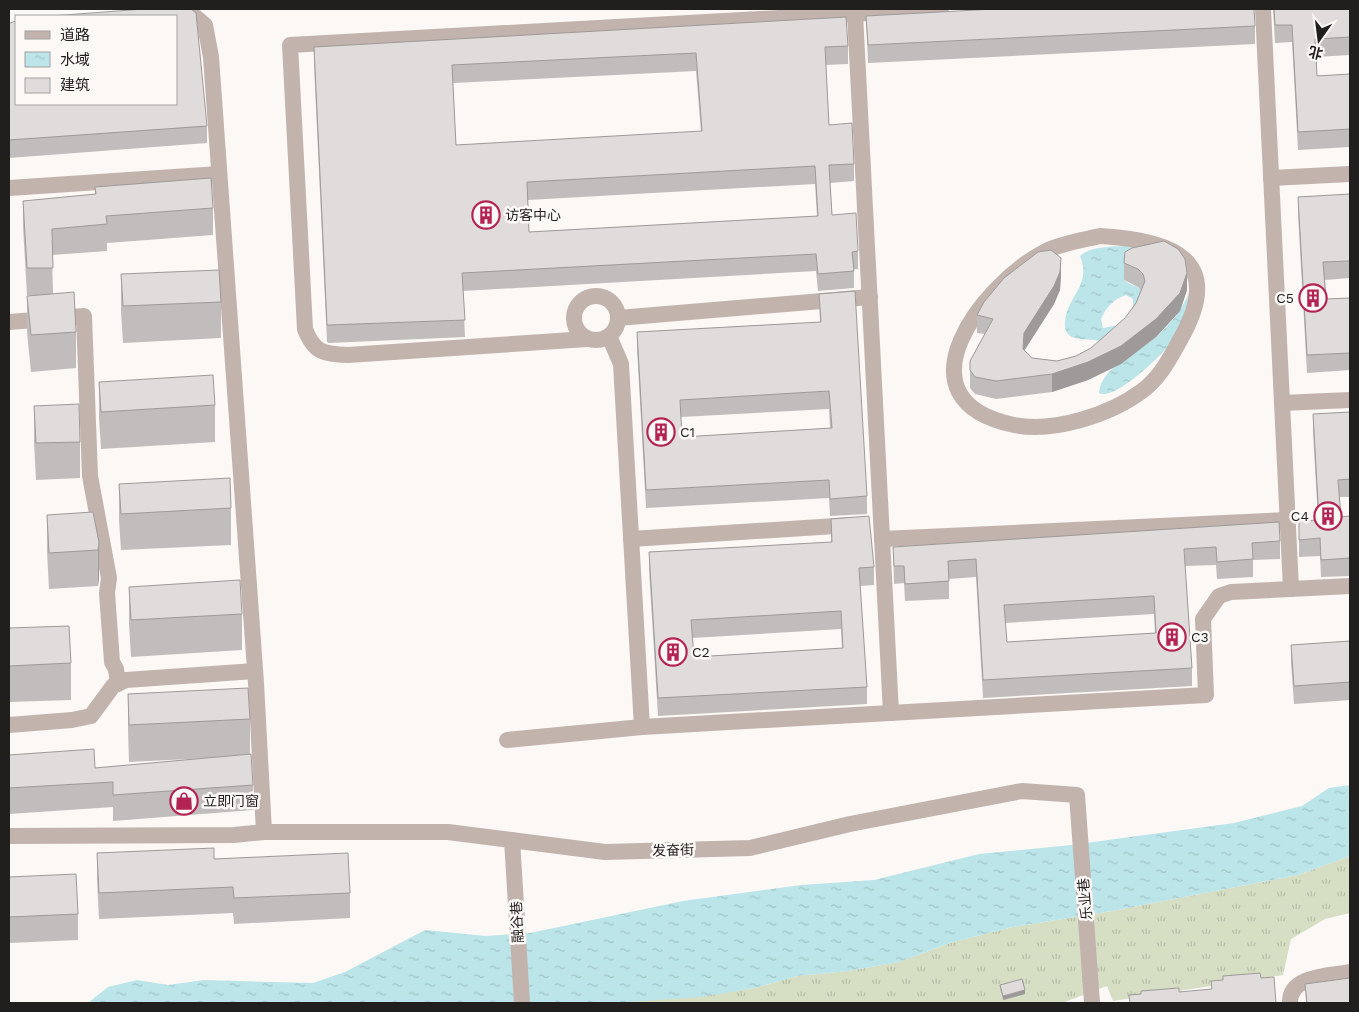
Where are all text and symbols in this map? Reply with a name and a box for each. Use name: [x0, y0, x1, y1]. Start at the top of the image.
legend: [15, 15, 178, 105]
north arrow: [1294, 15, 1344, 65]
text: 道路: [60, 26, 90, 44]
text: 北: [1307, 43, 1325, 62]
text: 水域: [60, 51, 90, 69]
text: 建筑: [60, 76, 90, 94]
building icon: 访客中心: [471, 200, 501, 230]
place label: 访客中心: [505, 207, 561, 223]
building icon: C5: [1298, 283, 1328, 313]
place label: C5: [1276, 290, 1294, 306]
building icon: C1: [646, 417, 676, 447]
place label: C1: [680, 424, 695, 440]
building icon: C4: [1313, 501, 1343, 531]
place label: C4: [1291, 508, 1309, 524]
building icon: C3: [1157, 622, 1187, 652]
place label: C3: [1191, 629, 1209, 645]
building icon: C2: [658, 637, 688, 667]
place label: C2: [692, 644, 710, 660]
shop icon: 立即门窗: [169, 786, 199, 816]
place label: 立即门窗: [203, 793, 259, 809]
street label: 发奋街: [652, 841, 694, 859]
street label: 乐业巷: [1075, 877, 1095, 921]
street label: 融谷巷: [508, 901, 526, 943]

